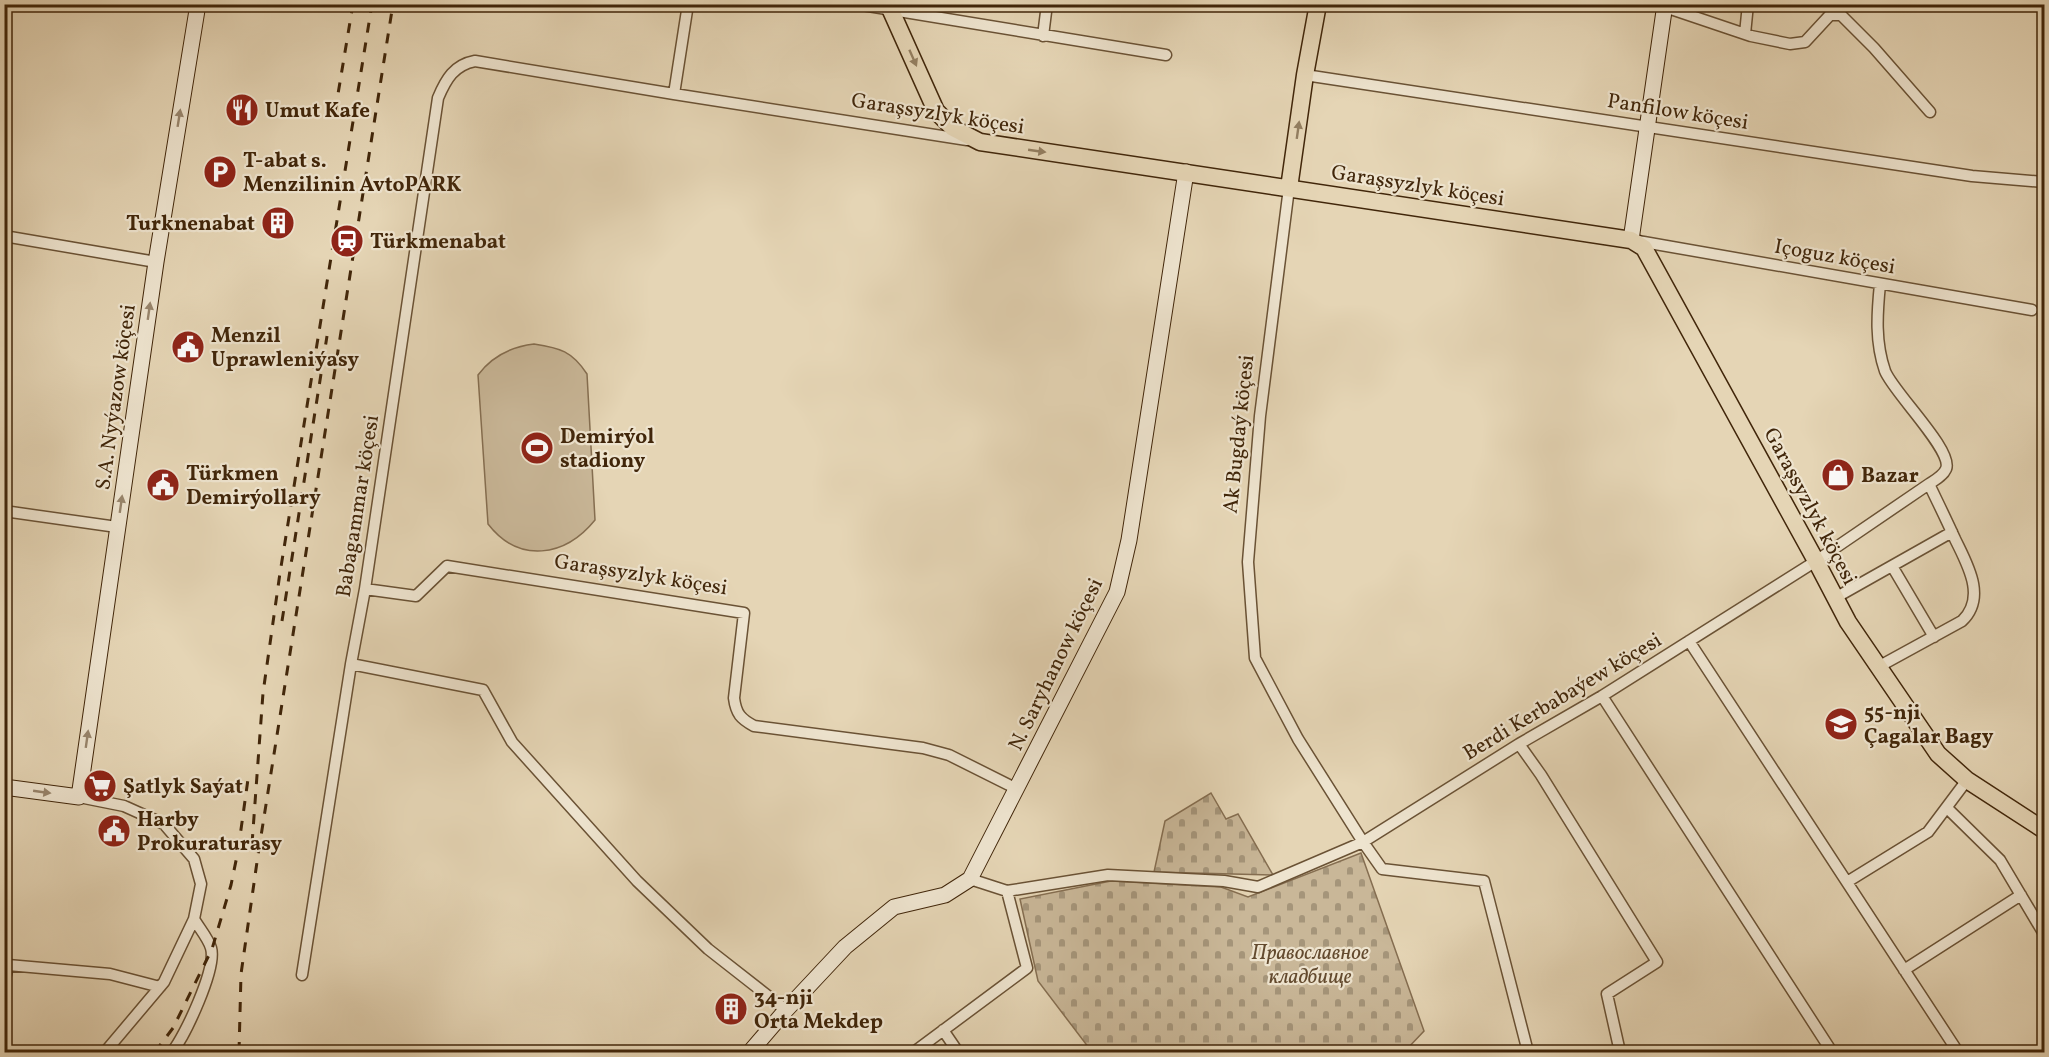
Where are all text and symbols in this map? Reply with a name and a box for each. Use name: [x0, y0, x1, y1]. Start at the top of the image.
one-way arrow: [908, 49, 917, 66]
street label: Garaşsyzlyk köçesi: [849, 86, 1026, 142]
street label: Panfilow köçesi: [1605, 87, 1750, 138]
restaurant icon: Umut Kafe: [224, 92, 260, 128]
place label: Umut Kafe: [265, 97, 370, 126]
one-way arrow: [175, 109, 184, 128]
one-way arrow: [1293, 120, 1302, 139]
one-way arrow: [1028, 146, 1047, 155]
place label: T-abat s. Menzilinin AvtoPARK: [243, 147, 462, 200]
parking icon: T-abat s. Menzilinin AvtoPARK: [202, 154, 238, 190]
street label: Garaşsyzlyk köçesi: [1329, 158, 1506, 214]
building icon: Turknenabat: [260, 205, 296, 241]
place label: Turknenabat: [126, 210, 255, 239]
station icon: Türkmenabat: [329, 223, 365, 259]
place label: Türkmenabat: [370, 228, 506, 257]
street label: Içoguz köçesi: [1772, 233, 1897, 282]
one-way arrow: [144, 301, 153, 320]
street label: S.A. Nyýazow köçesi: [89, 302, 144, 492]
place label: Menzil Uprawleniýasy: [211, 322, 359, 375]
public building icon: Menzil Uprawleniýasy: [170, 329, 206, 365]
street label: Ak Bugdaý köçesi: [1217, 353, 1262, 515]
street label: Babagammar köçesi: [330, 413, 387, 600]
place label: Demirýol stadiony: [560, 423, 654, 476]
street label: Garaşsyzlyk köçesi: [1756, 423, 1863, 591]
sports icon: Demirýol stadiony: [519, 430, 555, 466]
shop icon: Bazar: [1820, 457, 1856, 493]
place label: Türkmen Demirýollary: [186, 460, 321, 513]
place label: Bazar: [1861, 462, 1919, 491]
public building icon: Türkmen Demirýollary: [145, 467, 181, 503]
one-way arrow: [116, 494, 125, 513]
street label: Garaşsyzlyk köçesi: [552, 547, 729, 603]
street label: N. Saryhanow köçesi: [1002, 573, 1111, 756]
street label: Berdi Kerbabaýew köçesi: [1458, 626, 1668, 768]
place label: 55-nji Çagalar Bagy: [1864, 699, 1994, 752]
school or university icon: 55-nji Çagalar Bagy: [1823, 706, 1859, 742]
one-way arrow: [83, 729, 92, 748]
supermarket icon: Şatlyk Saýat: [82, 768, 118, 804]
place label: Şatlyk Saýat: [123, 773, 243, 802]
one-way arrow: [32, 787, 51, 796]
place label: Harby Prokuraturasy: [137, 806, 282, 859]
public building icon: Harby Prokuraturasy: [96, 813, 132, 849]
park label: Православное кладбище: [1251, 939, 1369, 992]
place label: 34-nji Orta Mekdep: [754, 984, 883, 1037]
building icon: 34-nji Orta Mekdep: [713, 991, 749, 1027]

